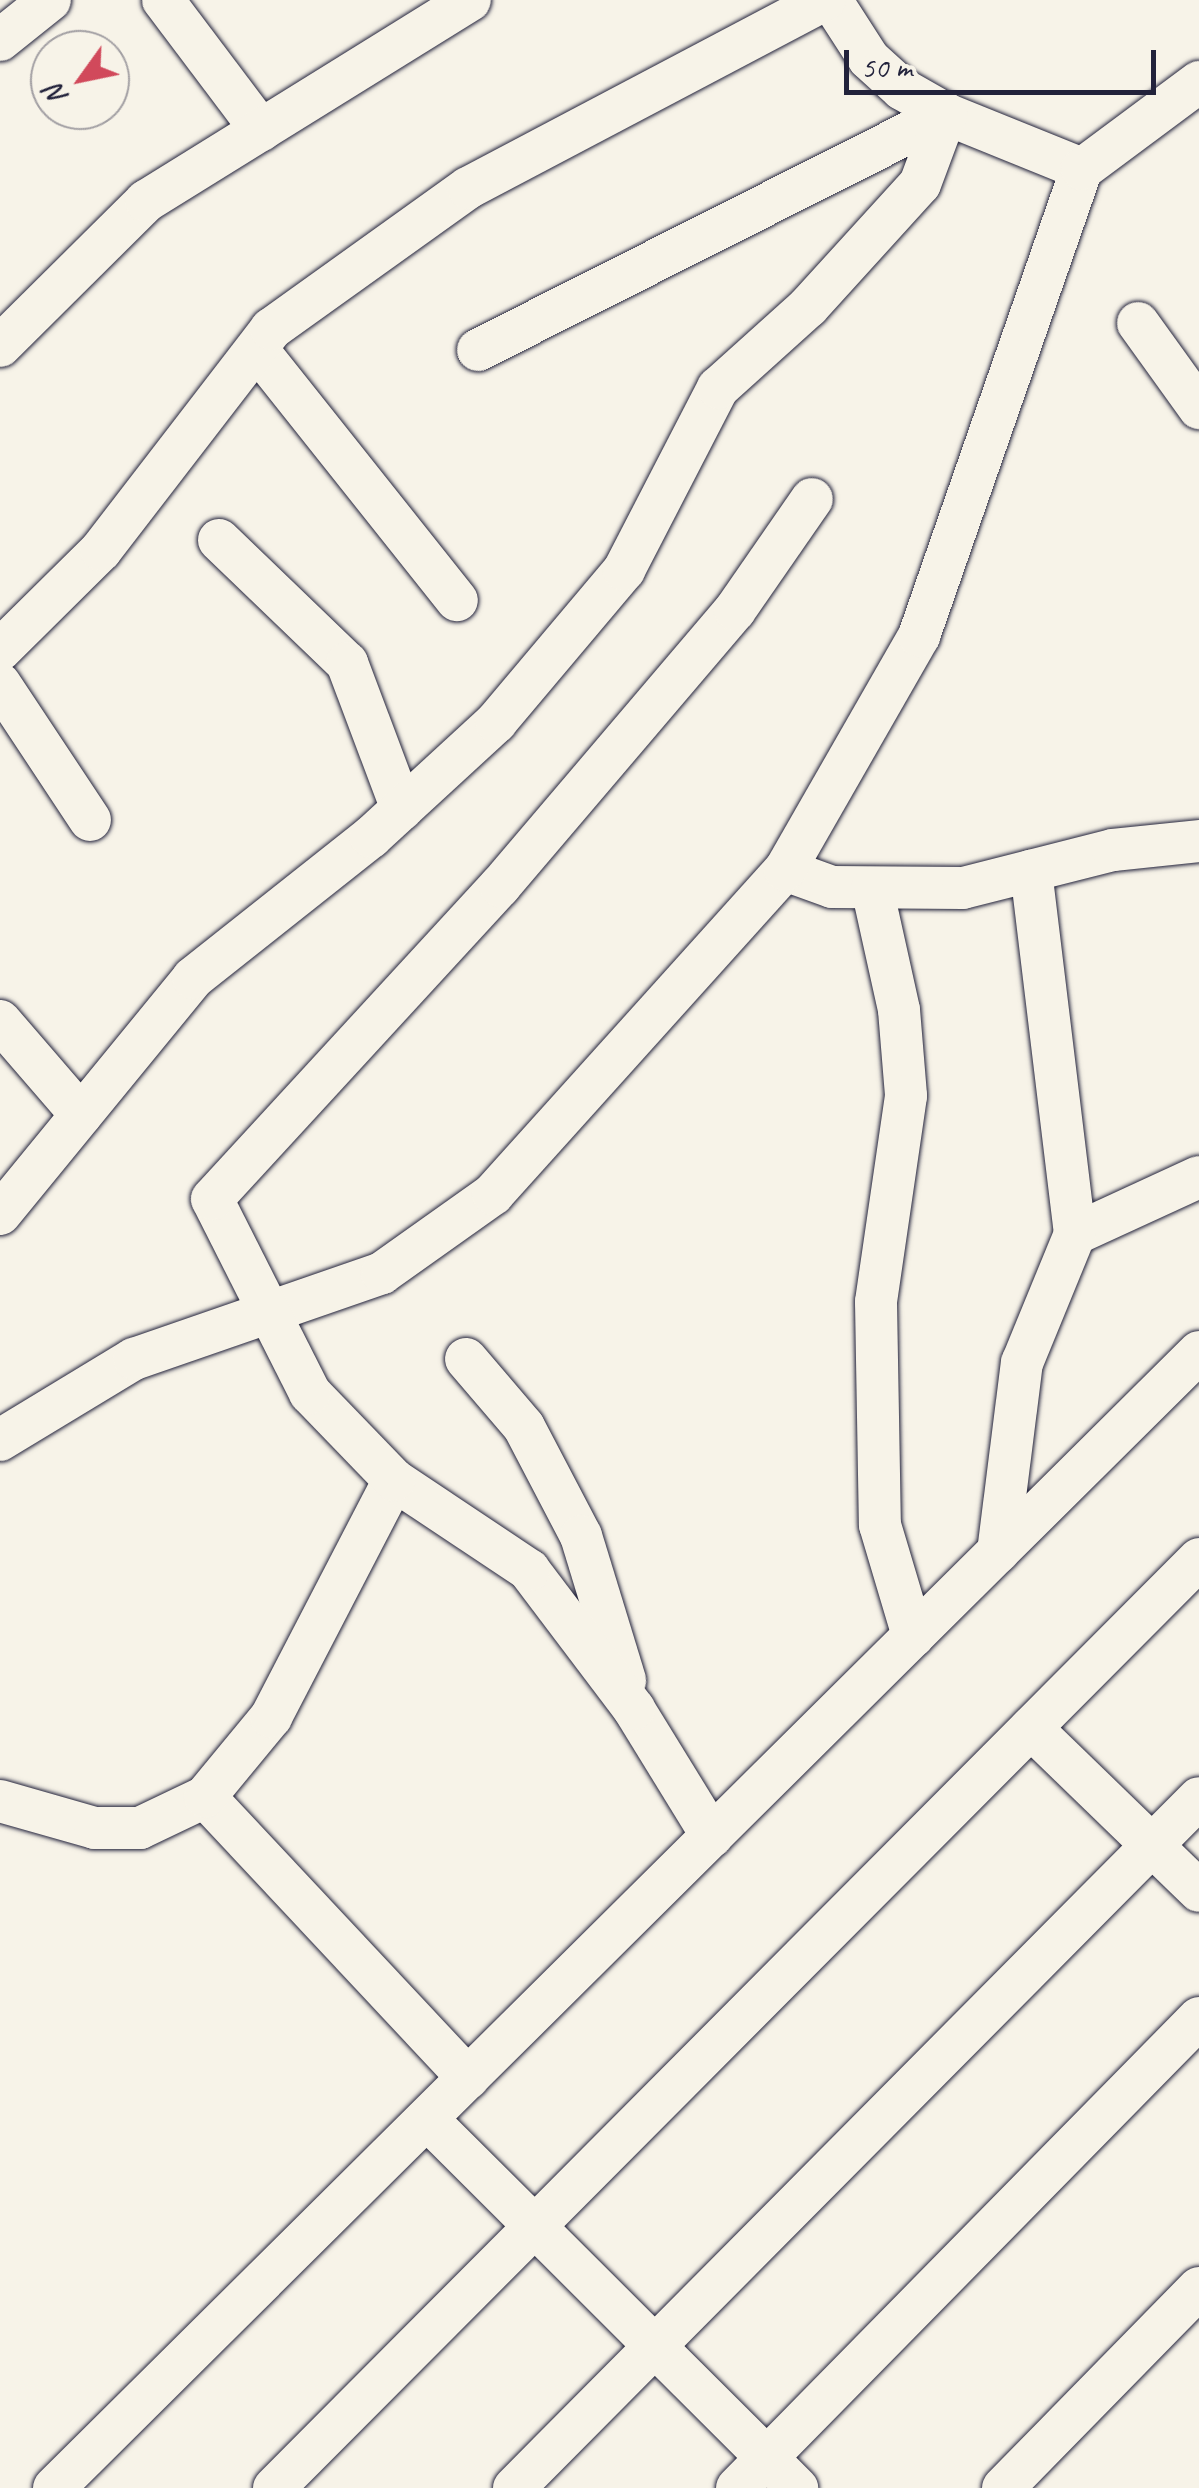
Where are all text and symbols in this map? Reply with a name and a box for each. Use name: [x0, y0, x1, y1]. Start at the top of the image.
north arrow: [30, 30, 130, 130]
scale bar: [849, 30, 1162, 92]
text: 50 m: [861, 48, 912, 86]
text: N: [37, 79, 75, 112]

